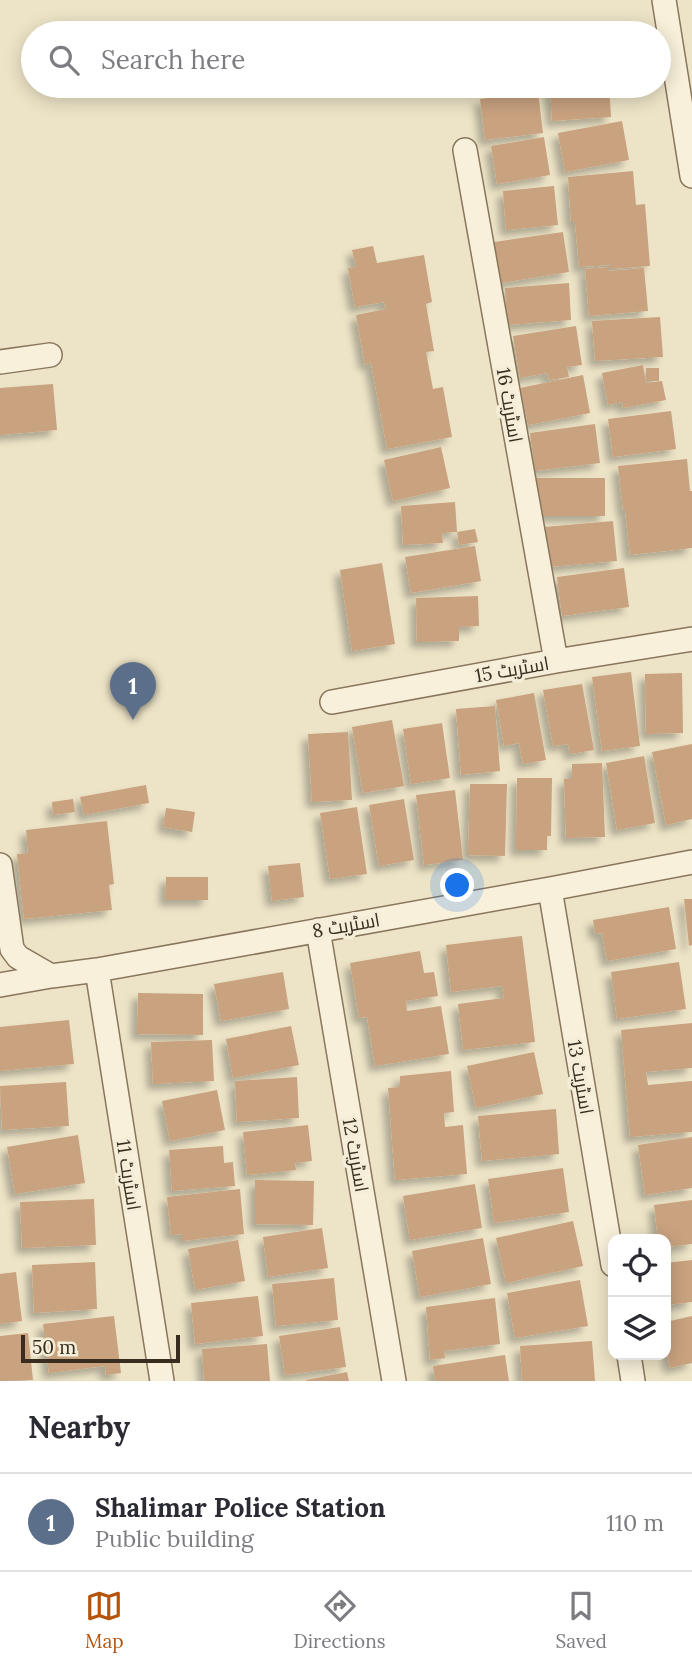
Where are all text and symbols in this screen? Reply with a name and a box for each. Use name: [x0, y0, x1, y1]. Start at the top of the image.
search box: [21, 21, 671, 98]
icon: search: [45, 41, 83, 79]
text: Search here: [101, 43, 245, 76]
street label: اسٹریٹ 16: [492, 366, 528, 444]
street label: اسٹریٹ 15: [473, 651, 551, 687]
pin: 1: [110, 662, 156, 720]
your location: [440, 868, 474, 902]
street label: اسٹریٹ 8: [310, 907, 382, 943]
street label: اسٹریٹ 13: [563, 1038, 599, 1116]
street label: اسٹریٹ 12: [338, 1116, 374, 1194]
street label: اسٹریٹ 11: [112, 1138, 146, 1212]
map controls: [608, 1234, 671, 1360]
button: locate: [608, 1234, 671, 1297]
button: layers: [608, 1297, 671, 1360]
scale bar: [21, 1332, 180, 1364]
text: 50 m: [32, 1335, 76, 1359]
text: Nearby: [28, 1408, 130, 1446]
text: Shalimar Police Station: [95, 1491, 386, 1524]
text: 1: [46, 1508, 56, 1537]
text: 110 m: [606, 1508, 664, 1537]
text: Public building: [95, 1524, 254, 1553]
tab: Map: [85, 1587, 124, 1653]
tab: Directions: [294, 1587, 386, 1653]
tab: Saved: [556, 1587, 607, 1653]

